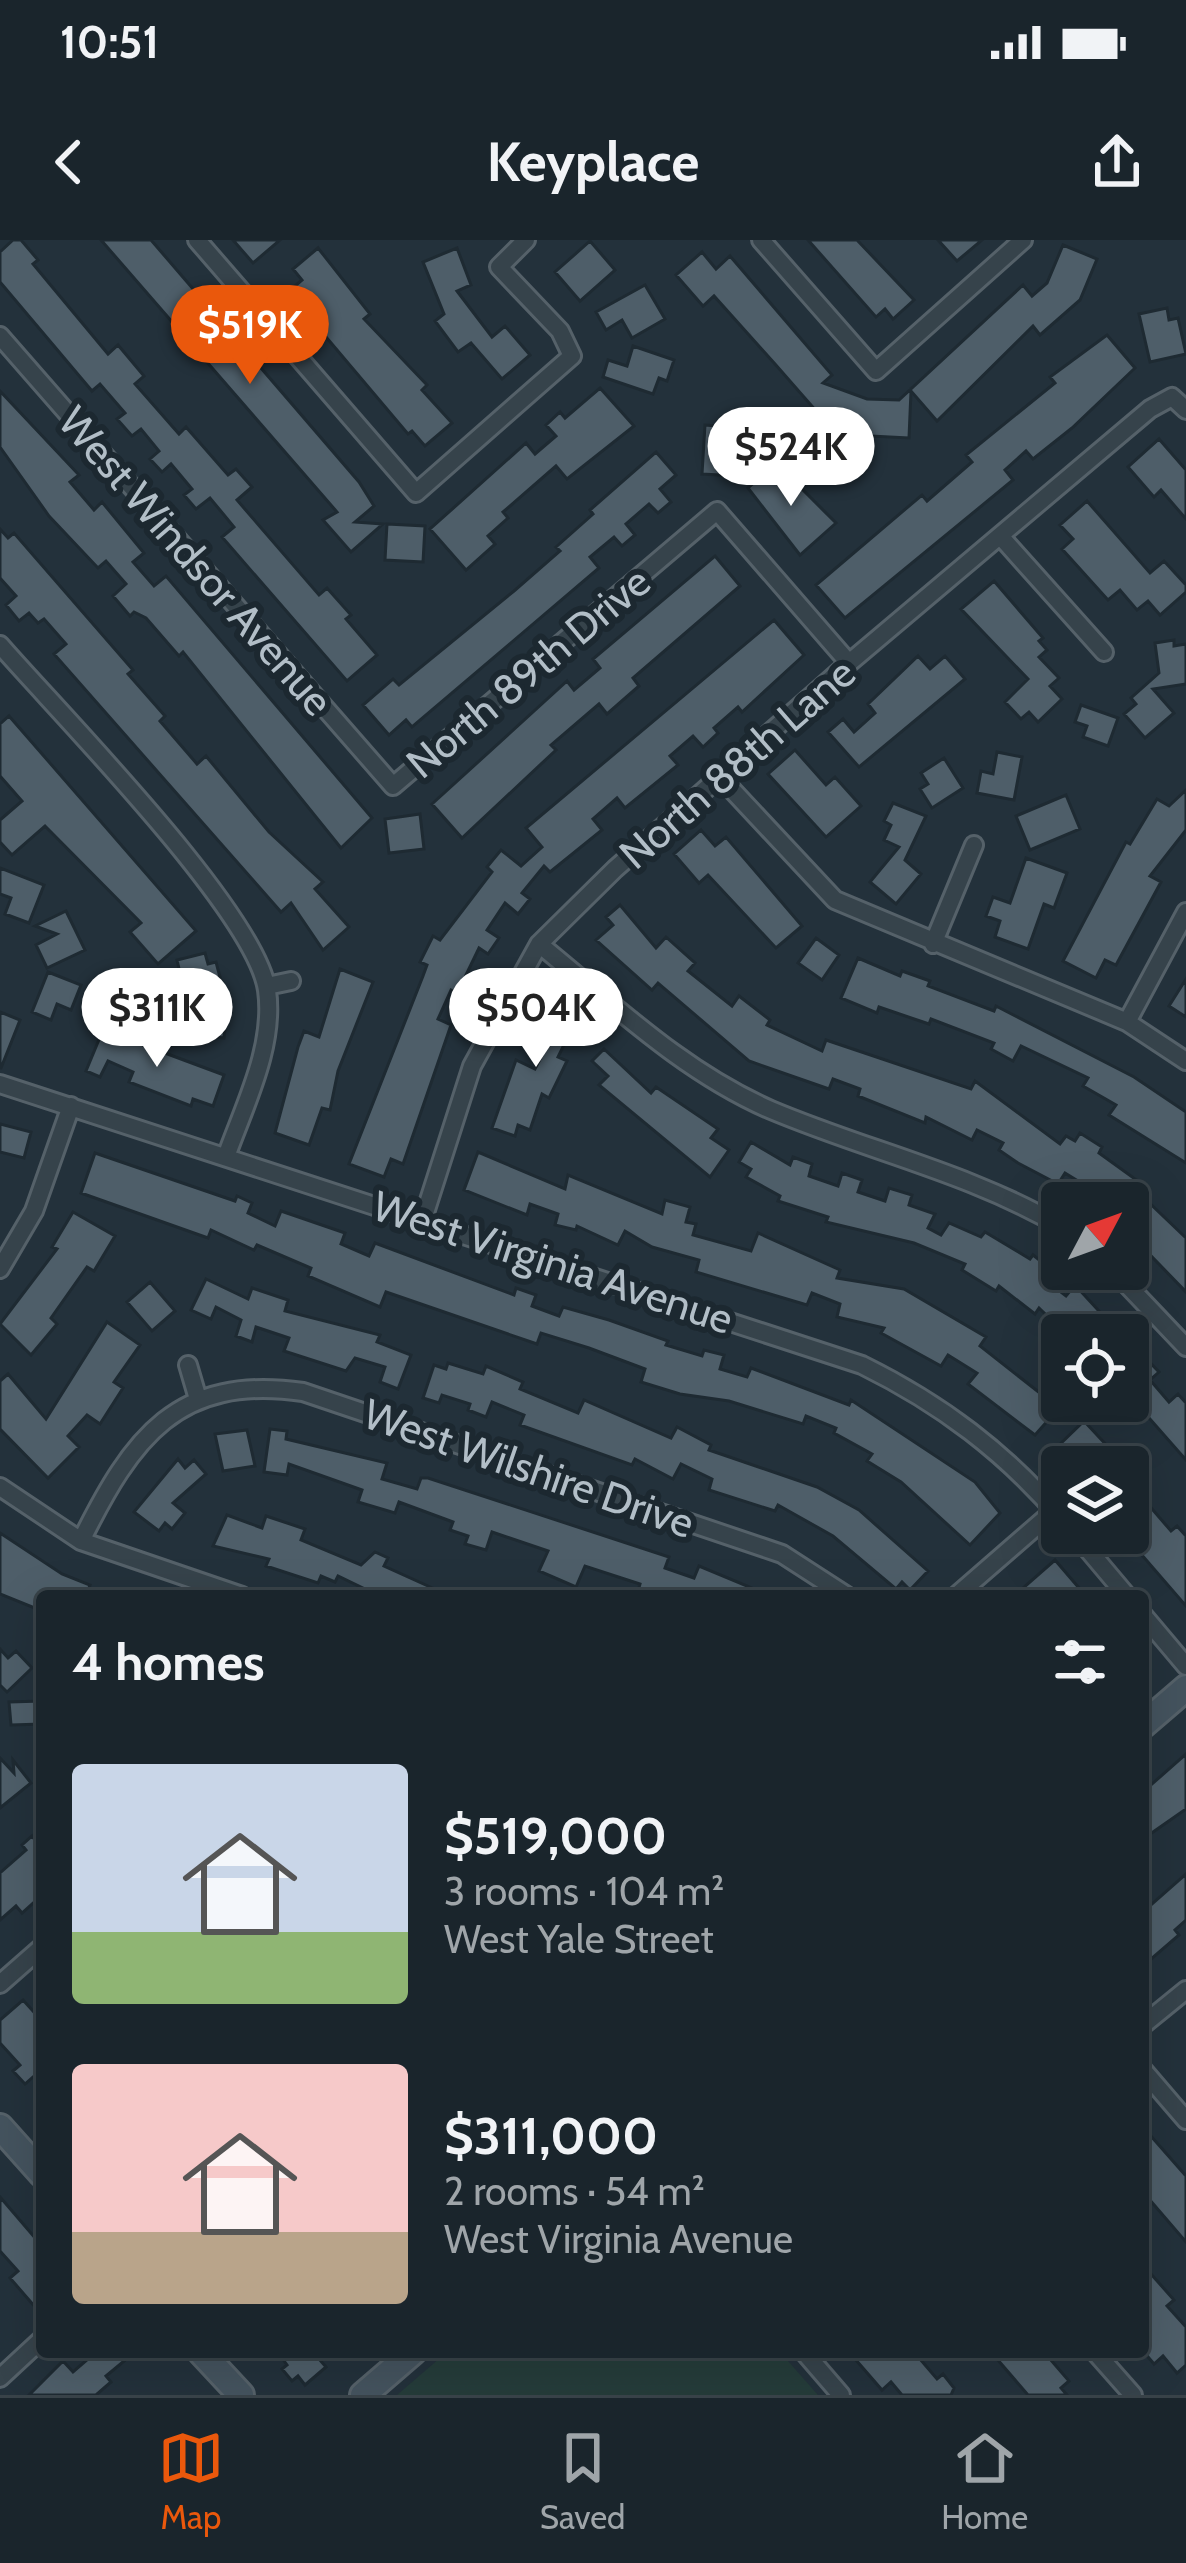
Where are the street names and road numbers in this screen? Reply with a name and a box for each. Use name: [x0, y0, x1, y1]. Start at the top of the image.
street label: West Windsor Avenue: [48, 396, 344, 726]
street label: North 89th Drive: [396, 555, 660, 789]
street label: North 88th Lane: [609, 647, 865, 879]
street label: West Virginia Avenue: [366, 1179, 740, 1345]
street label: West Wilshire Drive: [357, 1387, 701, 1549]

